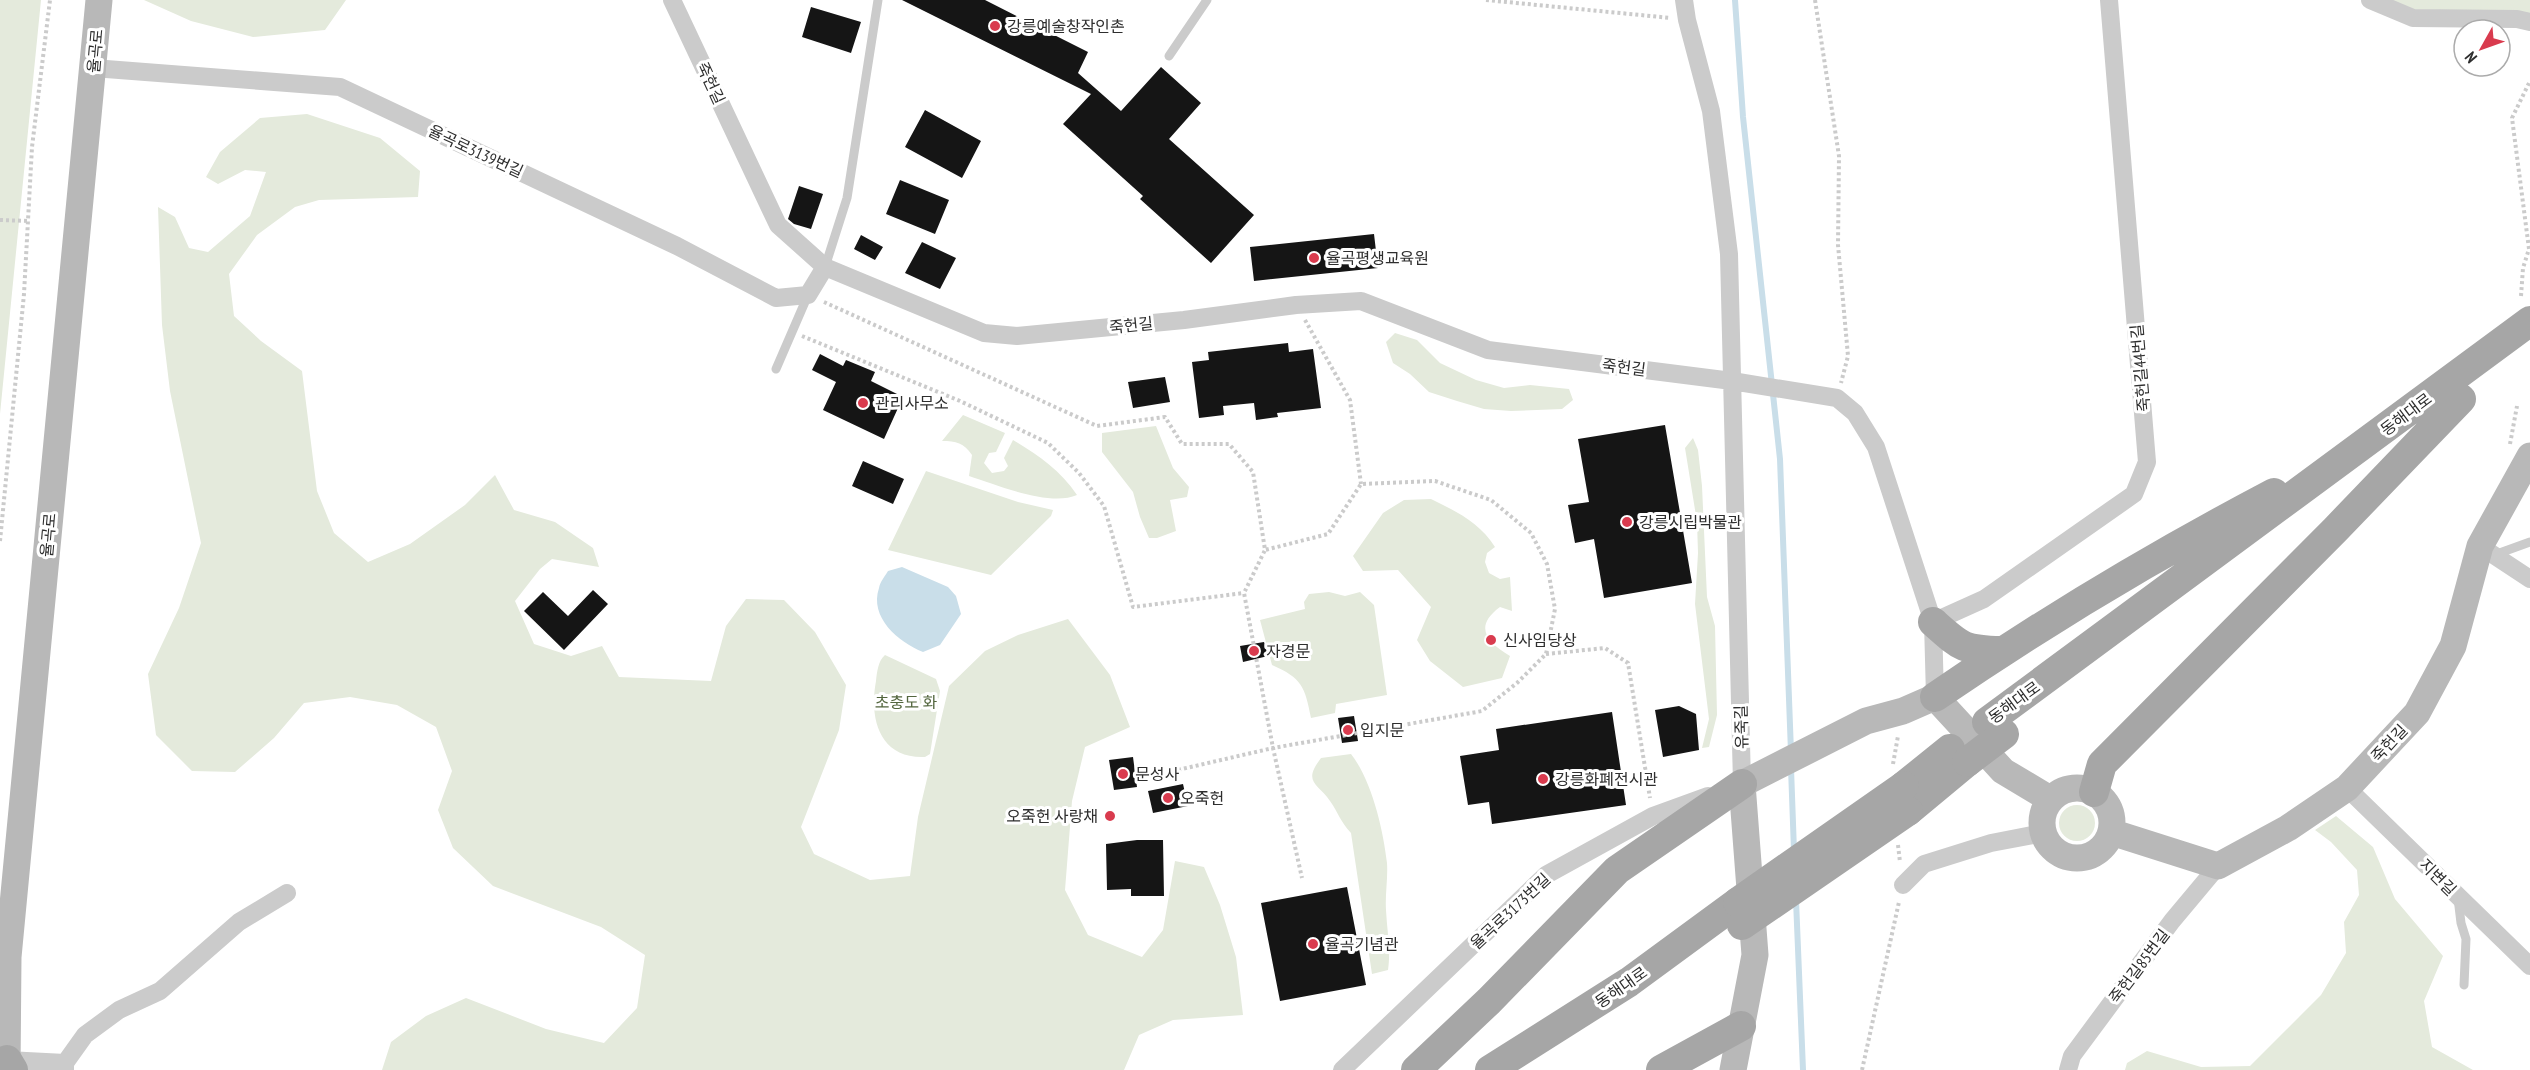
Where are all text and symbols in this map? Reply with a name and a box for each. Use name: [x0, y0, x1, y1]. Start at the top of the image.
place label: 강릉예술창작인촌: [1007, 16, 1125, 36]
north arrow: [2452, 18, 2512, 78]
marker: 강릉예술창작인촌: [988, 19, 1002, 33]
street label: 율곡로: [83, 28, 107, 74]
text: N: [2460, 48, 2481, 67]
street label: 죽헌길: [693, 59, 729, 107]
street label: 율곡로3139번길: [425, 120, 527, 182]
place label: 율곡평생교육원: [1326, 248, 1429, 268]
marker: 율곡평생교육원: [1307, 251, 1321, 265]
street label: 죽헌길: [1108, 313, 1154, 337]
street label: 죽헌길44번길: [2126, 323, 2154, 413]
street label: 죽헌길: [1601, 354, 1647, 380]
street label: 동해대로: [2376, 388, 2436, 440]
place label: 관리사무소: [875, 393, 949, 413]
marker: 관리사무소: [856, 396, 870, 410]
street label: 율곡로: [36, 512, 60, 558]
place label: 강릉시립박물관: [1639, 512, 1742, 532]
marker: 강릉시립박물관: [1620, 515, 1634, 529]
place label: 신사임당상: [1503, 630, 1577, 650]
marker: 신사임당상: [1484, 633, 1498, 647]
place label: 자경문: [1266, 641, 1310, 661]
marker: 자경문: [1247, 644, 1261, 658]
street label: 동해대로: [1984, 676, 2044, 727]
park label: 초충도 화: [875, 692, 937, 712]
street label: 유죽길: [1731, 705, 1751, 749]
place label: 입지문: [1360, 720, 1404, 740]
street label: 죽헌길: [2367, 720, 2411, 766]
marker: 입지문: [1341, 723, 1355, 737]
place label: 문성사: [1135, 764, 1179, 784]
marker: 문성사: [1116, 767, 1130, 781]
place label: 강릉화폐전시관: [1555, 769, 1658, 789]
marker: 강릉화폐전시관: [1536, 772, 1550, 786]
place label: 오죽헌: [1180, 788, 1224, 808]
marker: 오죽헌: [1161, 791, 1175, 805]
place label: 오죽헌 사랑채: [1006, 806, 1098, 826]
marker: 오죽헌 사랑채: [1103, 809, 1117, 823]
street label: 지변길: [2415, 854, 2461, 900]
street label: 율곡로3173번길: [1466, 869, 1554, 953]
street label: 죽헌길85번길: [2105, 925, 2173, 1007]
place label: 율곡기념관: [1325, 934, 1399, 954]
marker: 율곡기념관: [1306, 937, 1320, 951]
street label: 동해대로: [1591, 962, 1651, 1012]

